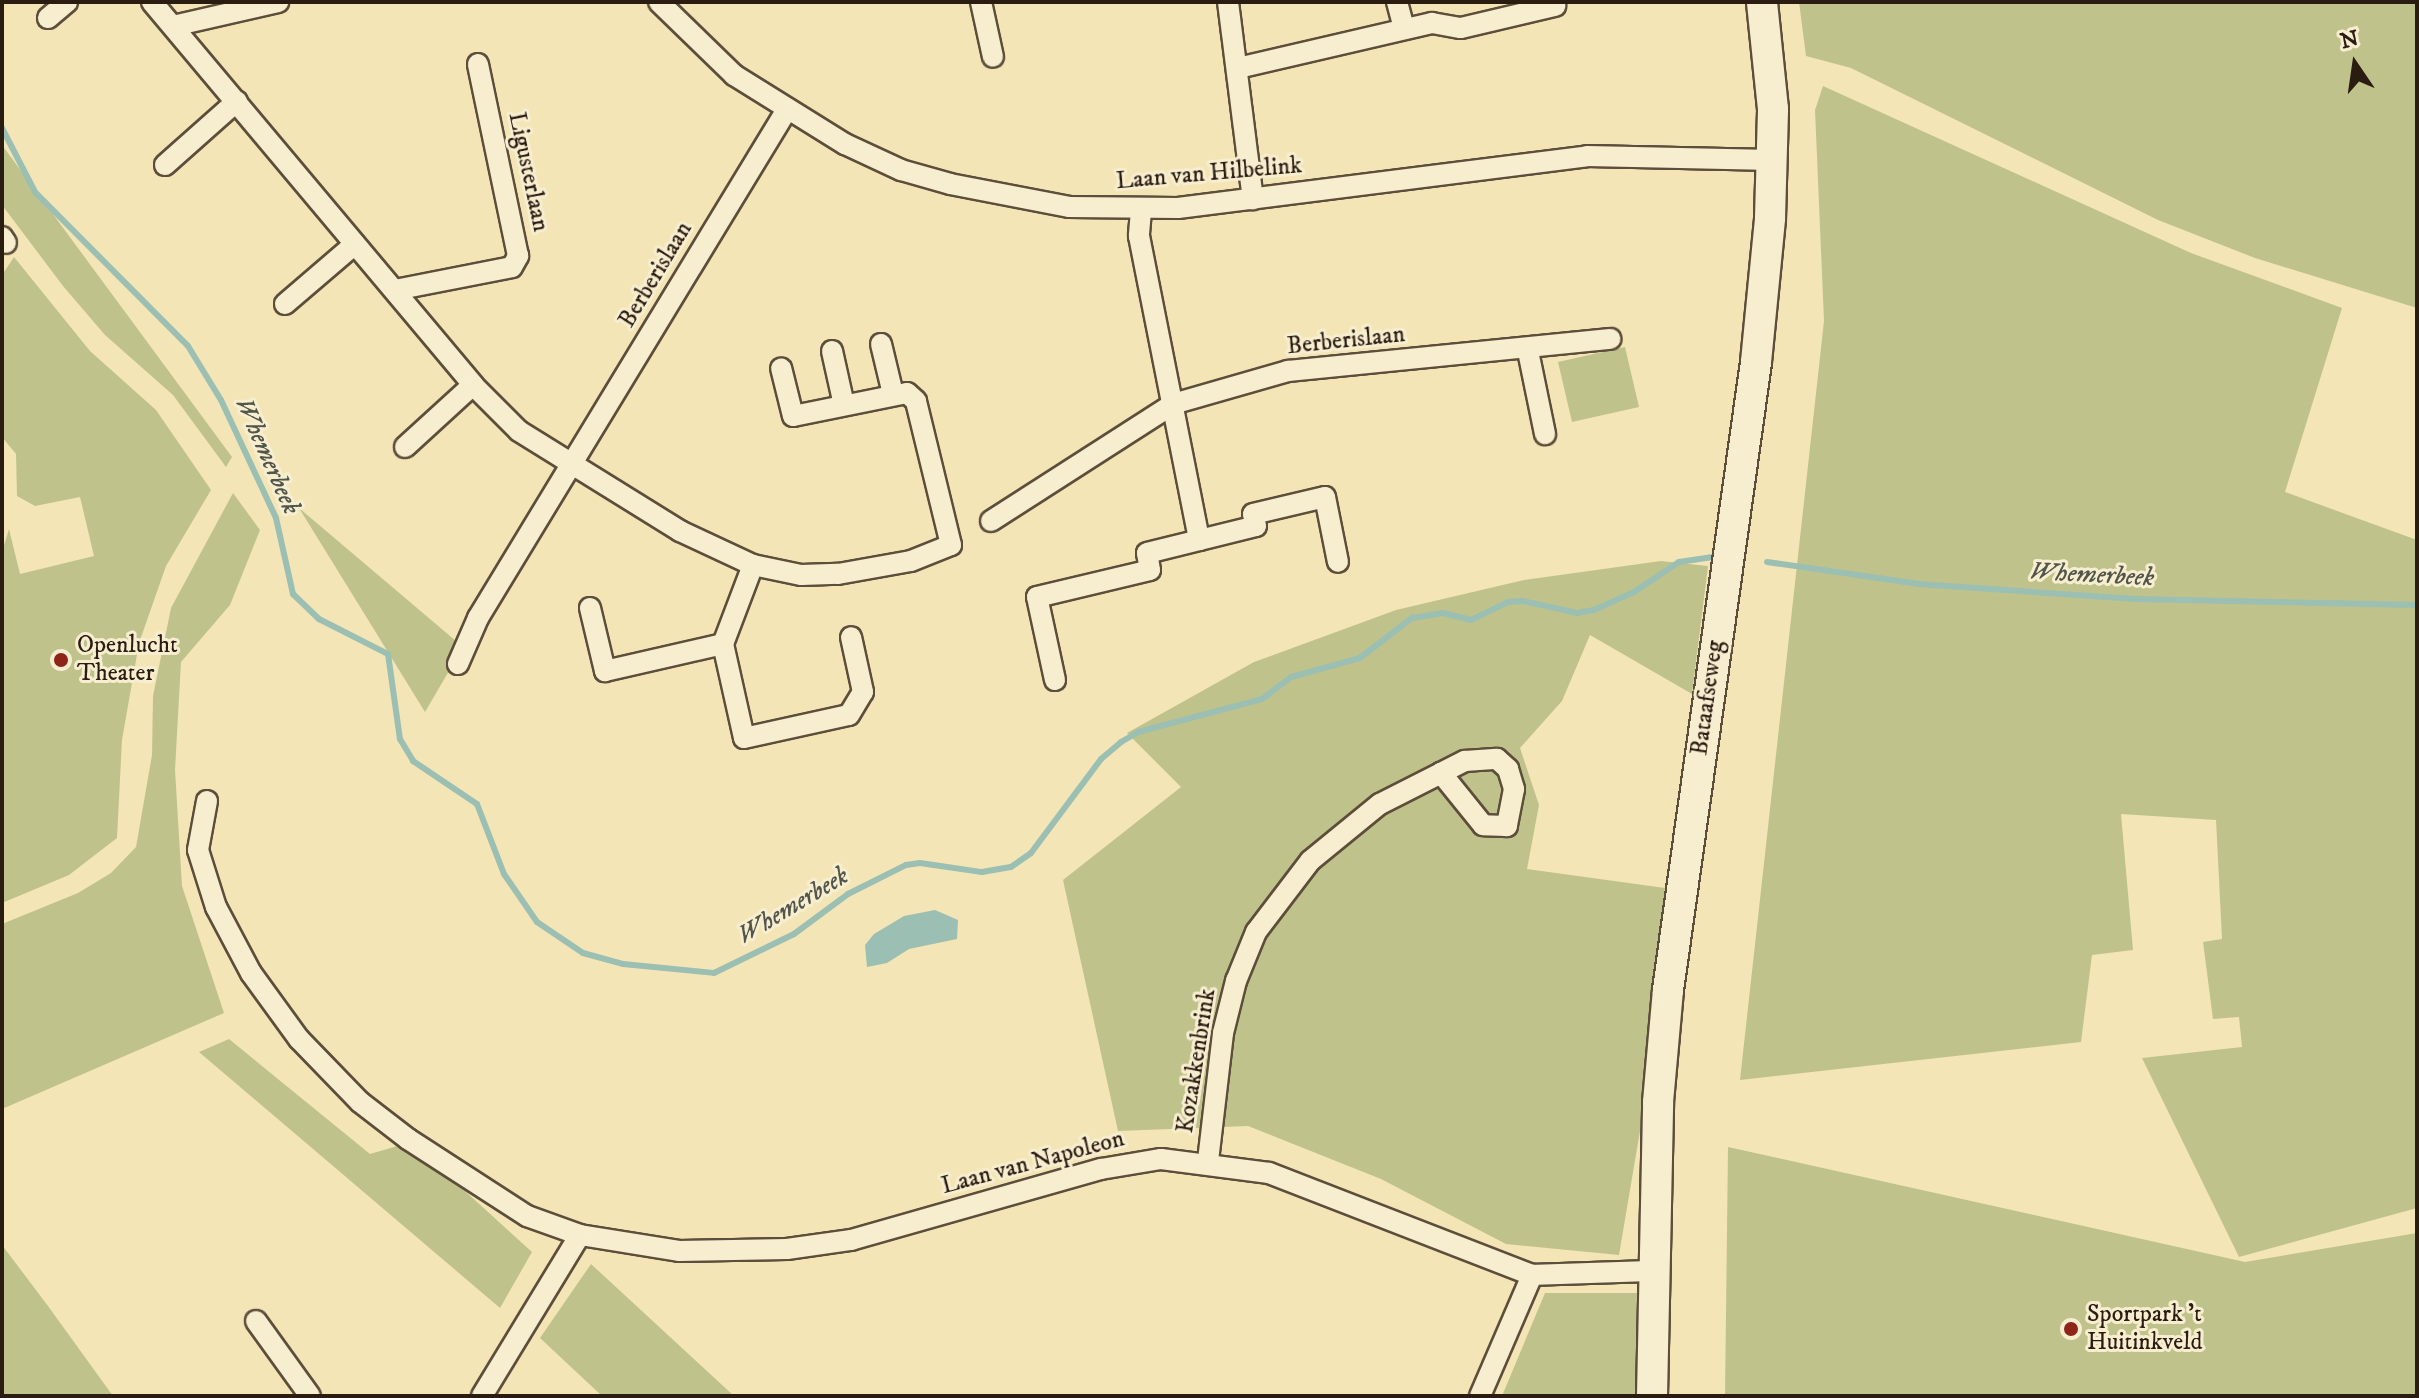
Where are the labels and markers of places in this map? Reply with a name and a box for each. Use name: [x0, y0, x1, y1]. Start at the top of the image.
place label: Openlucht Theater: [77, 632, 178, 688]
marker: Openlucht Theater: [52, 651, 70, 669]
place label: Sportpark 't Huitinkveld: [2087, 1301, 2202, 1357]
marker: Sportpark 't Huitinkveld: [2062, 1320, 2080, 1338]

